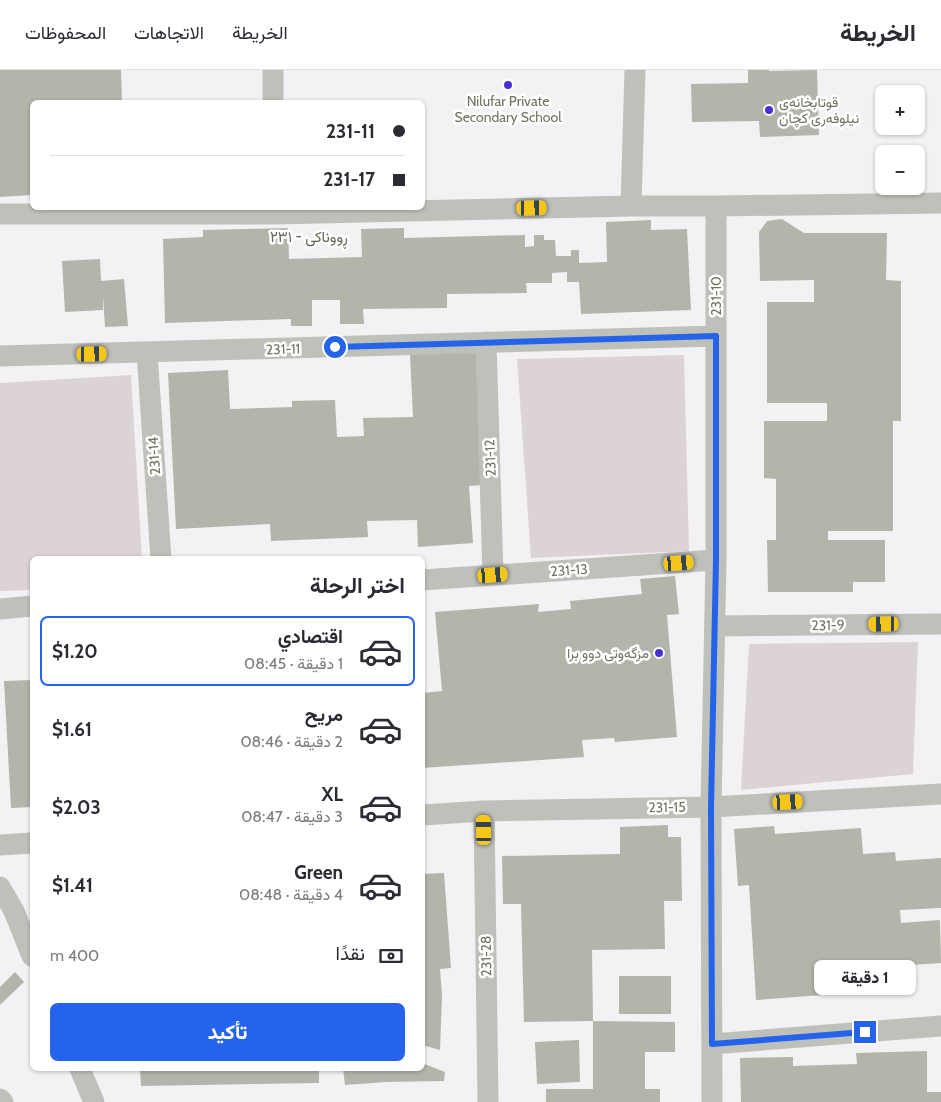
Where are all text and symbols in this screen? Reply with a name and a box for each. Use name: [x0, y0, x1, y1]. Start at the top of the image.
text: الخريطة: [840, 18, 916, 47]
text: المحفوظات: [25, 22, 106, 44]
text: الاتجاهات: [134, 22, 204, 44]
text: الخريطة: [232, 22, 288, 44]
marker: Nilufar Private Secondary School: [502, 79, 514, 91]
map controls: [875, 85, 925, 195]
button: +: [875, 85, 925, 135]
place label: Nilufar Private Secondary School: [454, 92, 562, 126]
place label: قوتابخانەی نیلوفەری کچان: [779, 93, 859, 128]
marker: قوتابخانەی نیلوفەری کچان: [763, 104, 775, 116]
text: 231-11: [326, 120, 375, 143]
button: −: [875, 145, 925, 195]
text: 231-17: [323, 168, 375, 191]
car: [516, 200, 547, 216]
district label: ڕووناکی - ٢٣١: [270, 228, 348, 249]
street label: 231-10: [707, 276, 725, 316]
route start: [324, 336, 346, 358]
street label: 231-11: [266, 339, 300, 359]
car: [76, 346, 107, 362]
street label: 231-14: [144, 436, 164, 476]
street label: 231-12: [480, 439, 500, 477]
car: [663, 554, 694, 572]
street label: 231-13: [550, 560, 588, 580]
car: [477, 566, 508, 584]
text: اختر الرحلة: [310, 572, 405, 599]
street label: 231-9: [811, 616, 845, 634]
car: [868, 616, 899, 632]
text: اقتصادي: [278, 625, 343, 648]
icon: car: [358, 629, 403, 674]
text: $1.20: [52, 640, 98, 663]
place label: مزگەوتی دوو برا: [567, 644, 649, 662]
marker: مزگەوتی دوو برا: [653, 647, 665, 659]
text: 1 دقيقة · 08:45: [244, 654, 343, 673]
text: مريح: [305, 703, 343, 726]
icon: car: [358, 707, 403, 752]
text: $1.61: [52, 718, 92, 741]
text: 2 دقيقة · 08:46: [240, 732, 343, 751]
text: XL: [322, 783, 343, 806]
icon: car: [358, 785, 403, 830]
car: [772, 794, 803, 810]
text: $2.03: [52, 796, 101, 819]
street label: 231-15: [648, 798, 686, 816]
text: 3 دقيقة · 08:47: [241, 807, 343, 826]
car: [476, 815, 491, 845]
text: Green: [294, 861, 343, 884]
icon: car: [358, 863, 403, 908]
text: $1.41: [52, 874, 93, 897]
text: 4 دقيقة · 08:48: [239, 885, 343, 904]
street label: 231-28: [477, 935, 495, 977]
text: نقدًا: [336, 942, 365, 965]
icon: cash: [377, 942, 405, 970]
text: 400 m: [50, 946, 99, 965]
callout: 1 دقيقة: [814, 960, 916, 994]
text: 1 دقيقة: [841, 968, 889, 987]
button: تأكيد: [50, 1003, 405, 1061]
route end: [854, 1021, 876, 1043]

